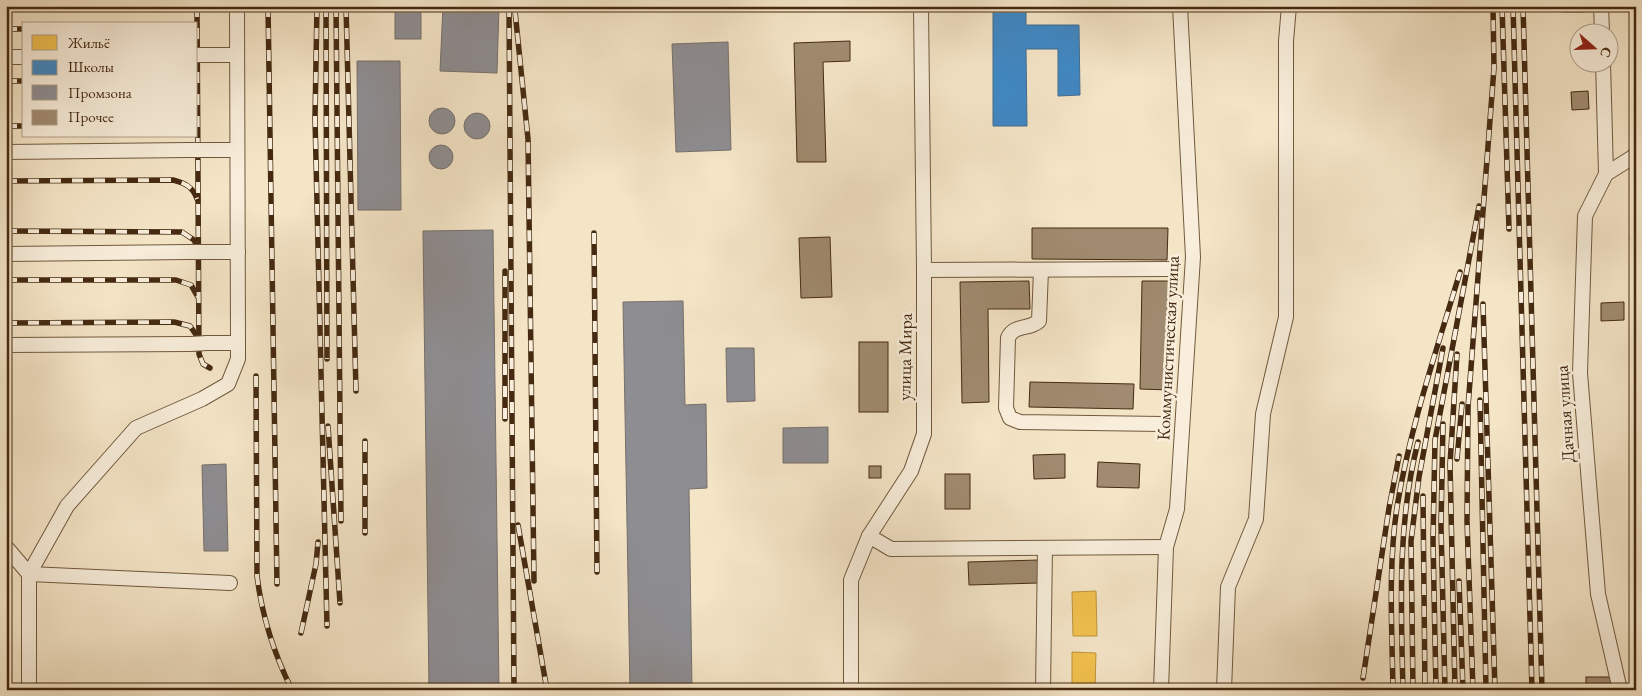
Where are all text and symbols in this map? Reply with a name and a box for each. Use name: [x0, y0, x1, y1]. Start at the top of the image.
legend: [22, 22, 198, 138]
north arrow: [1570, 22, 1620, 72]
text: Жильё: [67, 33, 110, 52]
text: С: [1596, 45, 1616, 60]
text: Школы: [68, 57, 114, 76]
text: Промзона: [68, 83, 132, 102]
text: Прочее: [68, 107, 114, 126]
street label: Коммунистическая улица: [1151, 254, 1184, 441]
street label: улица Мира: [892, 312, 917, 401]
street label: Дачная улица: [1550, 364, 1579, 464]

